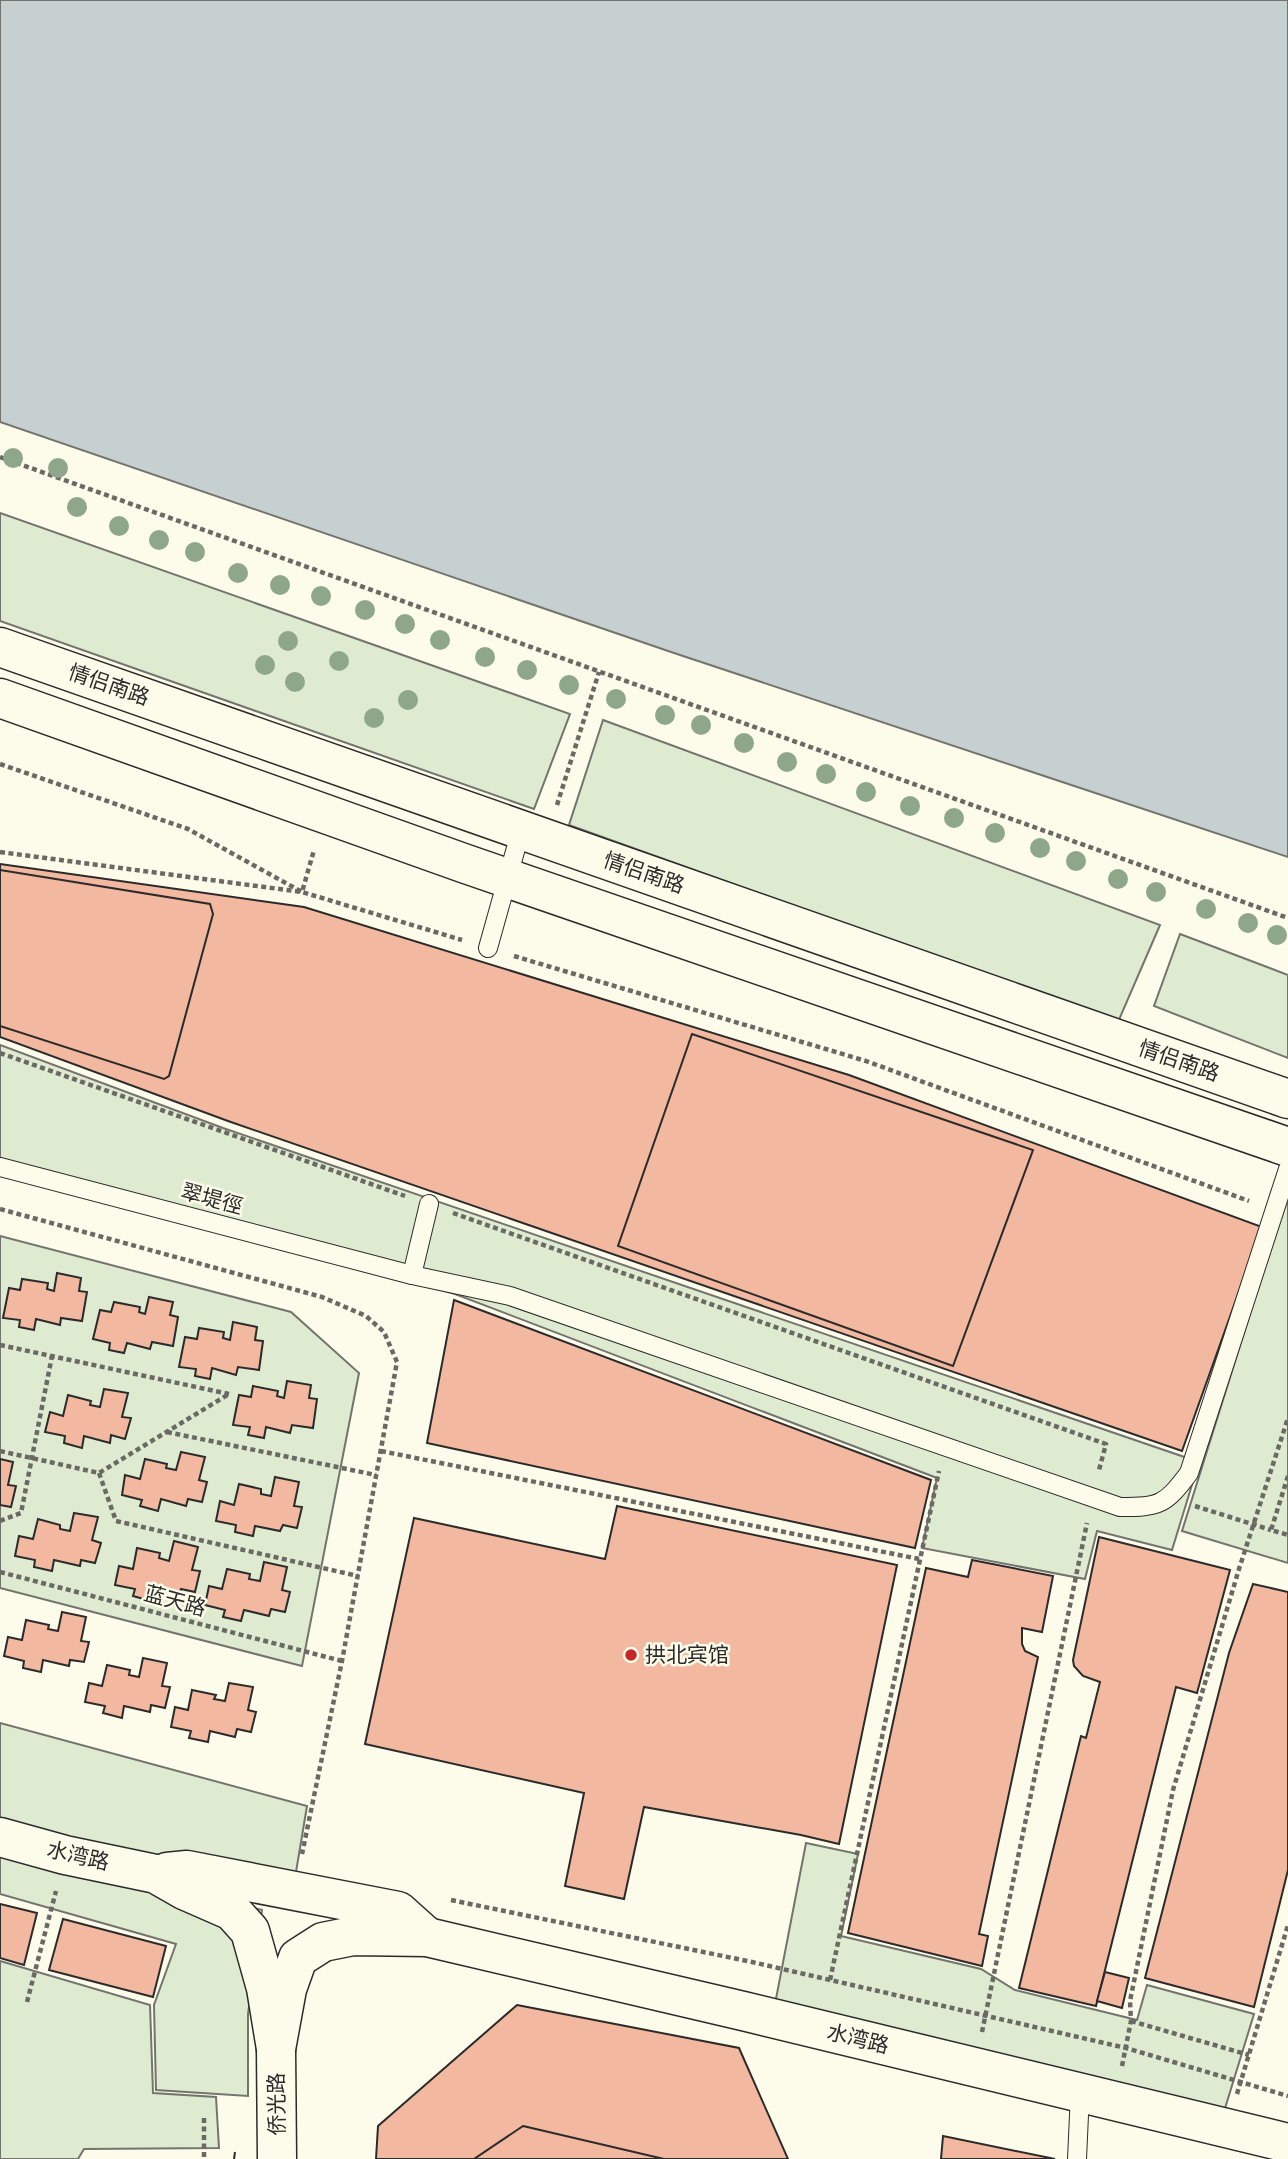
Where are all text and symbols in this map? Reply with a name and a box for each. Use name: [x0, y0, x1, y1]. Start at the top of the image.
street label: 情侣南路: [65, 658, 153, 712]
street label: 情侣南路: [600, 846, 688, 900]
street label: 情侣南路: [1135, 1034, 1223, 1088]
street label: 翠堤徑: [178, 1177, 246, 1221]
street label: 蓝天路: [141, 1579, 209, 1623]
place label: 拱北宾馆: [645, 1641, 729, 1669]
marker: 拱北宾馆: [623, 1647, 639, 1663]
street label: 水湾路: [44, 1835, 112, 1877]
street label: 水湾路: [824, 2018, 892, 2060]
street label: 侨光路: [262, 2072, 292, 2136]

